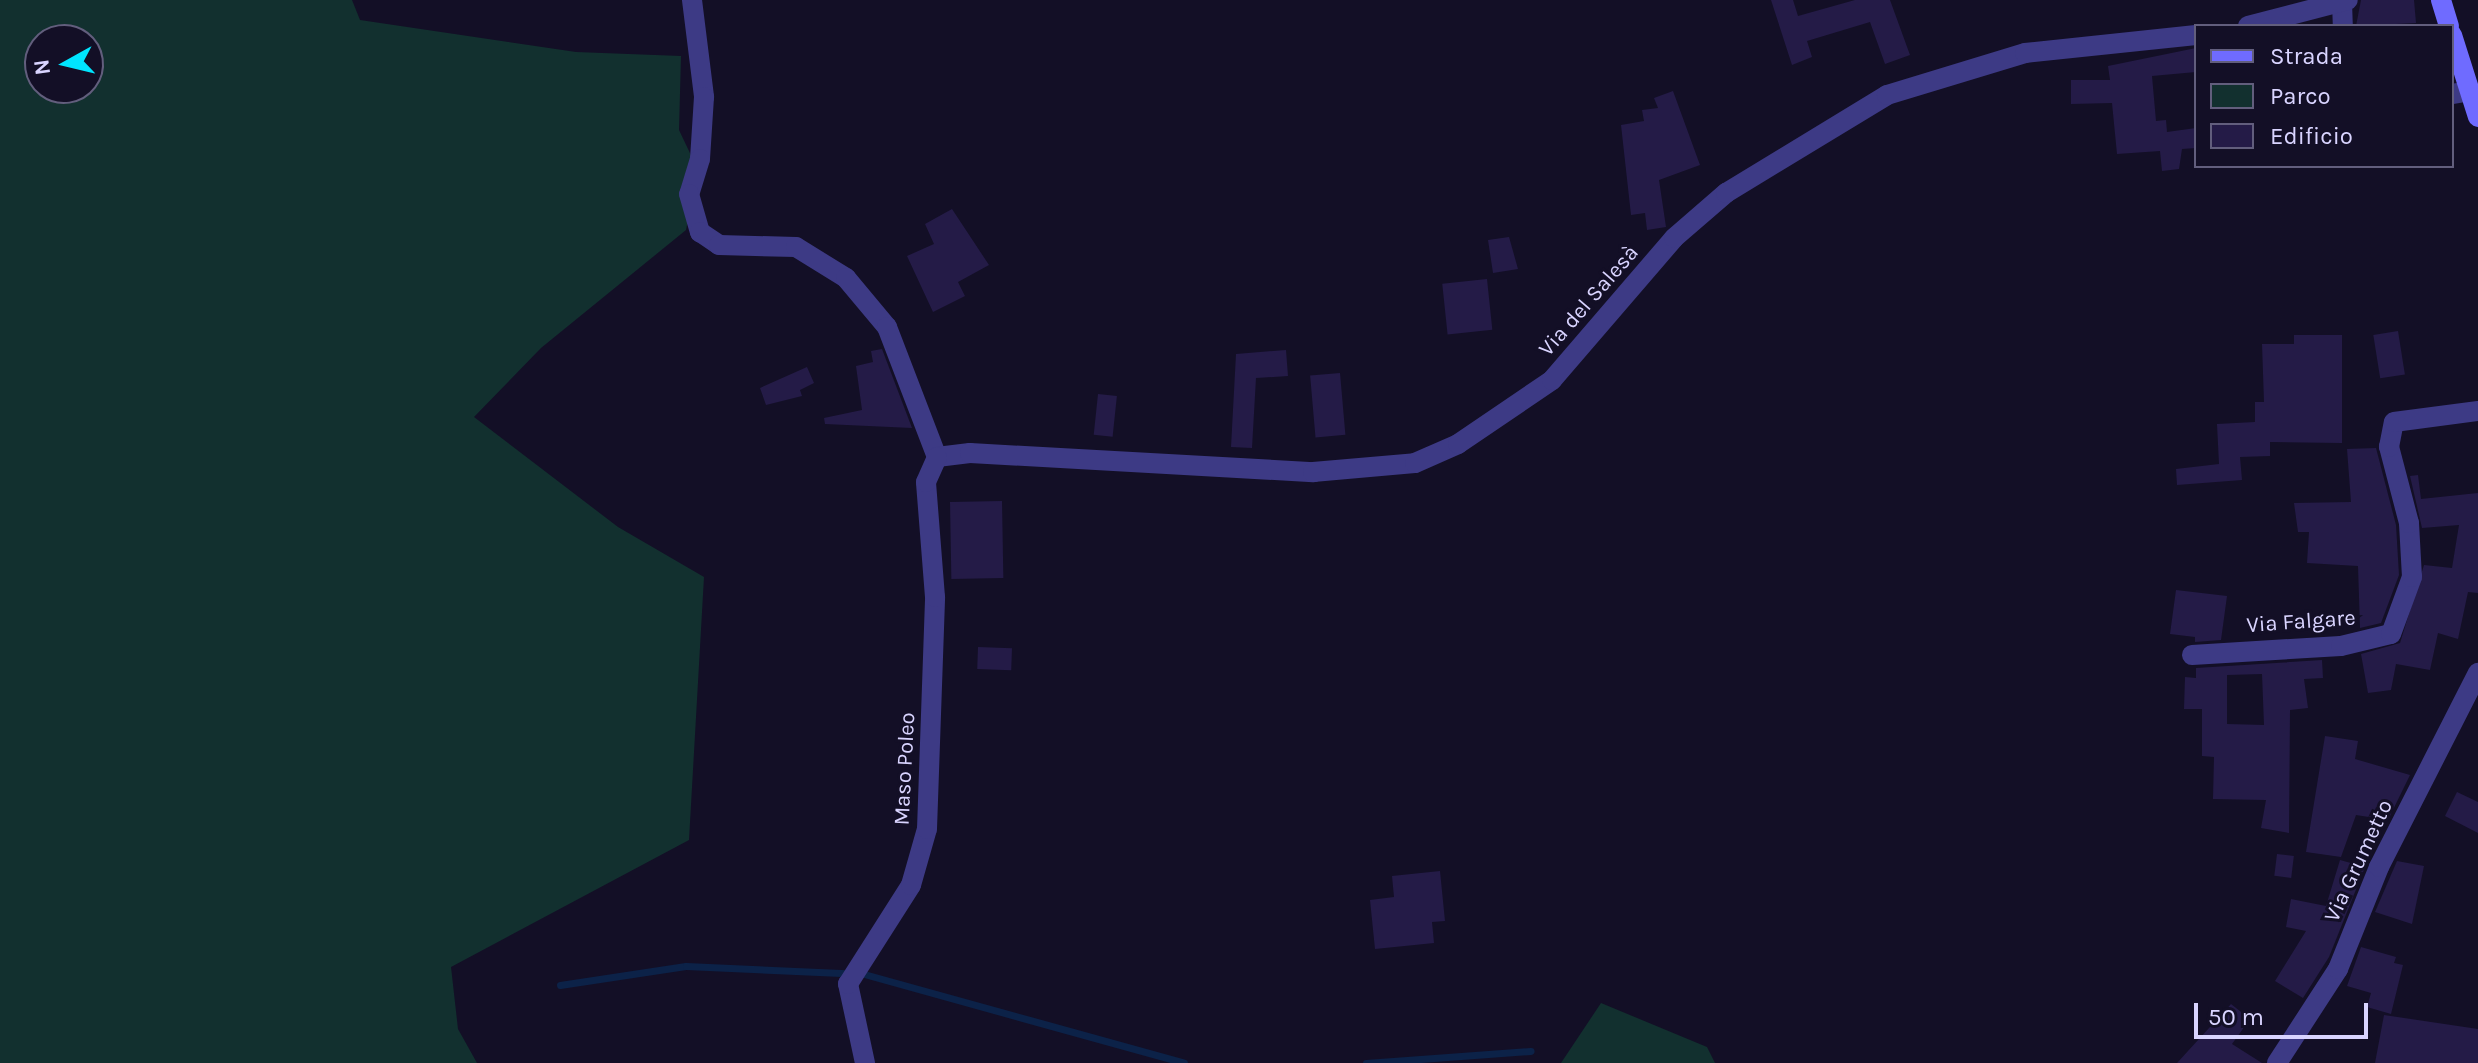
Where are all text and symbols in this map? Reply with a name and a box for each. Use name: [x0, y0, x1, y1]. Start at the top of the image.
north arrow: [24, 24, 104, 104]
legend: [2194, 24, 2454, 168]
text: Strada: [2270, 42, 2343, 70]
text: N: [28, 57, 56, 77]
text: Parco: [2270, 82, 2331, 110]
text: Edificio: [2270, 122, 2353, 150]
street label: Via del Salesà: [1534, 240, 1644, 362]
street label: Via Falgare: [2246, 605, 2356, 639]
street label: Maso Poleo: [889, 712, 921, 826]
street label: Via Grumetto: [2319, 796, 2399, 926]
scale bar: [2198, 987, 2372, 1037]
text: 50 m: [2208, 1003, 2264, 1031]

